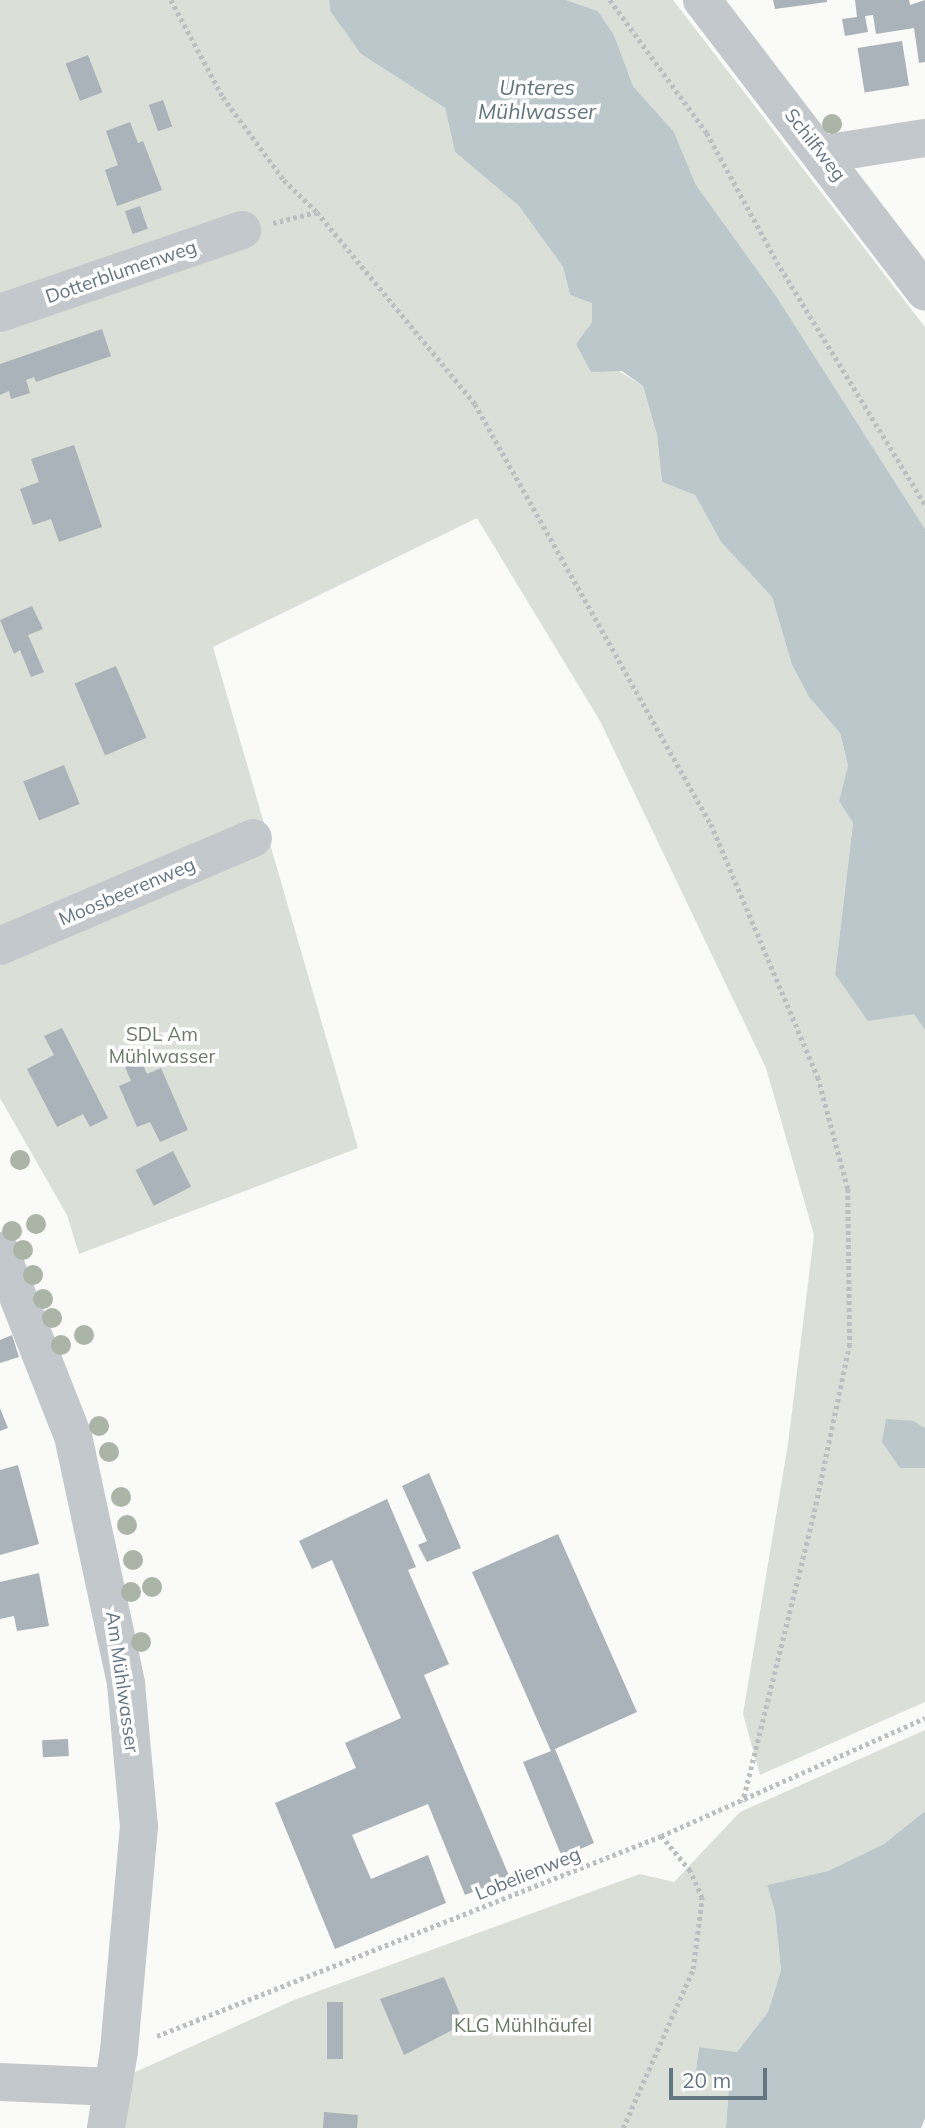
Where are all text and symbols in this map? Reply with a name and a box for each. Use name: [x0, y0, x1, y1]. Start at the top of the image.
water label: Unteres Mühlwasser: [478, 74, 596, 124]
street label: Schilfweg: [780, 104, 850, 186]
street label: Dotterblumenweg: [42, 235, 200, 309]
street label: Moosbeerenweg: [55, 853, 199, 931]
park label: SDL Am Mühlwasser: [109, 1024, 215, 1068]
street label: Am Mühlwasser: [101, 1610, 143, 1754]
street label: Lobelienweg: [472, 1843, 584, 1905]
park label: KLG Mühlhäufel: [454, 2015, 592, 2037]
scale bar: [673, 2054, 771, 2098]
text: 20 m: [682, 2067, 731, 2093]

